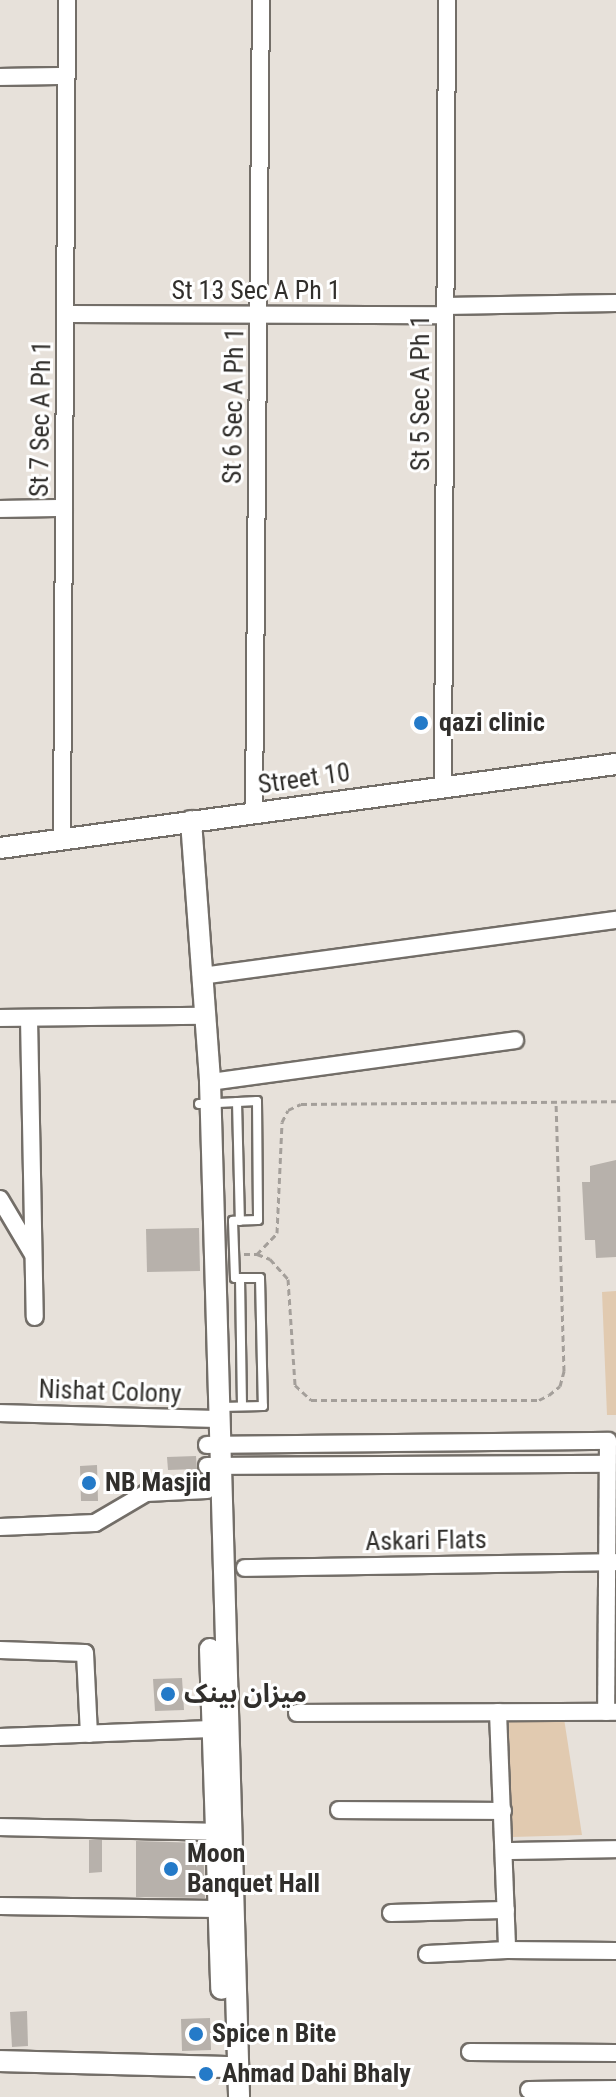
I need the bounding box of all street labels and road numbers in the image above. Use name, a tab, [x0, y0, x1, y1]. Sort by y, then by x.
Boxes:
street label: St 13 Sec A Ph 1	[171, 275, 341, 307]
street label: St 5 Sec A Ph 1	[405, 315, 437, 471]
street label: St 6 Sec A Ph 1	[217, 328, 251, 484]
street label: St 7 Sec A Ph 1	[24, 341, 58, 497]
street label: Street 10	[256, 757, 352, 801]
street label: Nishat Colony	[38, 1374, 182, 1410]
street label: Askari Flats	[365, 1524, 487, 1558]

